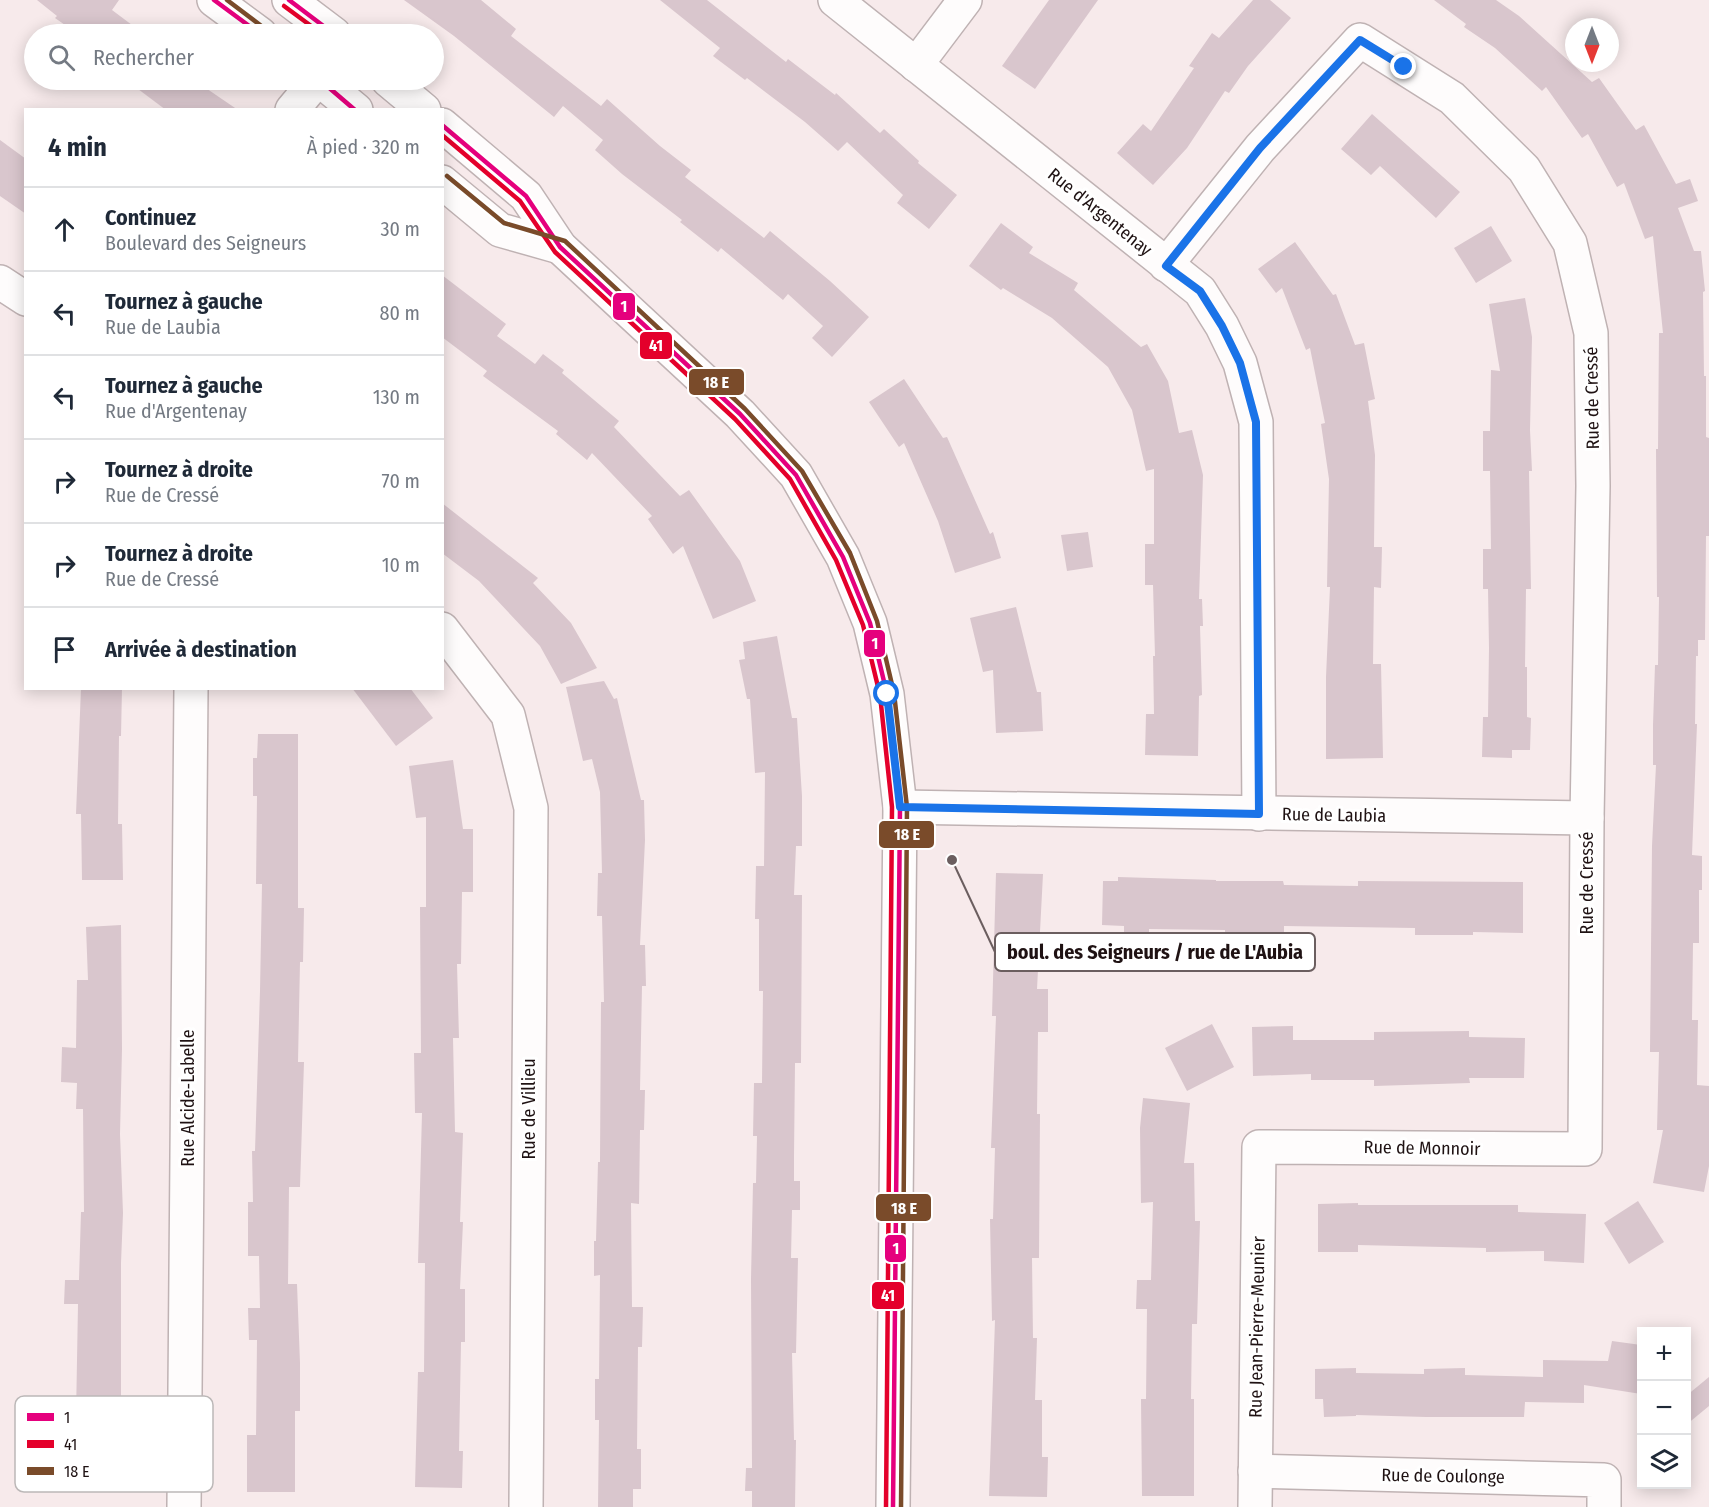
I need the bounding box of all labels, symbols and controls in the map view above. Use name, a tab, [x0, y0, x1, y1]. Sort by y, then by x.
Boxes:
north arrow	[1565, 18, 1619, 72]
search box	[24, 24, 444, 90]
icon: search	[45, 41, 78, 74]
text: Rechercher	[93, 44, 194, 71]
route end	[1390, 53, 1416, 79]
text: 4 min	[48, 132, 107, 163]
text: À pied · 320 m	[307, 135, 420, 159]
street label: Rue d'Argentenay	[1043, 163, 1157, 261]
text: Continuez	[105, 204, 196, 231]
icon: ahead	[48, 213, 81, 246]
text: 30 m	[380, 217, 420, 241]
text: Boulevard des Seigneurs	[105, 231, 306, 255]
text: Tournez à gauche	[105, 288, 263, 315]
line badge: 1	[612, 292, 636, 321]
icon: left	[48, 297, 81, 330]
text: 1	[621, 297, 627, 316]
text: 80 m	[380, 301, 420, 325]
text: Rue de Laubia	[105, 315, 221, 339]
line badge: 41	[639, 331, 673, 360]
text: 41	[649, 336, 663, 355]
street label: Rue de Cressé	[1580, 346, 1604, 450]
line badge: 18 E	[688, 368, 745, 396]
text: Tournez à gauche	[105, 372, 263, 399]
text: 18 E	[703, 373, 729, 392]
icon: left	[48, 381, 81, 414]
text: 130 m	[373, 385, 420, 409]
text: Rue d'Argentenay	[105, 399, 247, 423]
text: Tournez à droite	[105, 456, 253, 483]
icon: right	[48, 465, 81, 498]
text: 70 m	[382, 469, 420, 493]
text: Rue de Cressé	[105, 483, 219, 507]
text: Tournez à droite	[105, 540, 253, 567]
icon: right	[48, 549, 81, 582]
text: 10 m	[382, 553, 420, 577]
text: Rue de Cressé	[105, 567, 219, 591]
line badge: 1	[863, 629, 886, 658]
icon: arrive	[48, 633, 81, 666]
text: 1	[872, 634, 878, 653]
text: Arrivée à destination	[105, 636, 297, 663]
route start	[873, 680, 899, 706]
street label: Rue de Laubia	[1282, 803, 1386, 827]
line badge: 18 E	[878, 820, 935, 849]
text: 18 E	[894, 825, 920, 844]
street label: Rue de Cressé	[1576, 832, 1598, 934]
callout: boul. des Seigneurs / rue de L'Aubia	[995, 933, 1315, 971]
text: boul. des Seigneurs / rue de L'Aubia	[1007, 940, 1303, 964]
street label: Rue Alcide-Labelle	[177, 1029, 199, 1167]
street label: Rue de Villieu	[518, 1058, 540, 1160]
street label: Rue de Monnoir	[1363, 1136, 1481, 1160]
line badge: 18 E	[875, 1193, 932, 1222]
text: 18 E	[891, 1199, 917, 1218]
line badge: 1	[884, 1234, 907, 1263]
street label: Rue Jean-Pierre-Meunier	[1244, 1235, 1270, 1418]
text: 1	[893, 1239, 899, 1258]
line badge: 41	[871, 1281, 905, 1310]
text: 41	[881, 1286, 895, 1305]
map controls	[1637, 1327, 1691, 1489]
button: +	[1637, 1327, 1691, 1381]
button: −	[1637, 1381, 1691, 1435]
legend	[15, 1396, 213, 1492]
text: 1	[64, 1408, 70, 1427]
text: 41	[64, 1435, 77, 1454]
button: layers	[1637, 1435, 1691, 1489]
text: 18 E	[64, 1462, 90, 1481]
street label: Rue de Coulonge	[1381, 1464, 1505, 1488]

